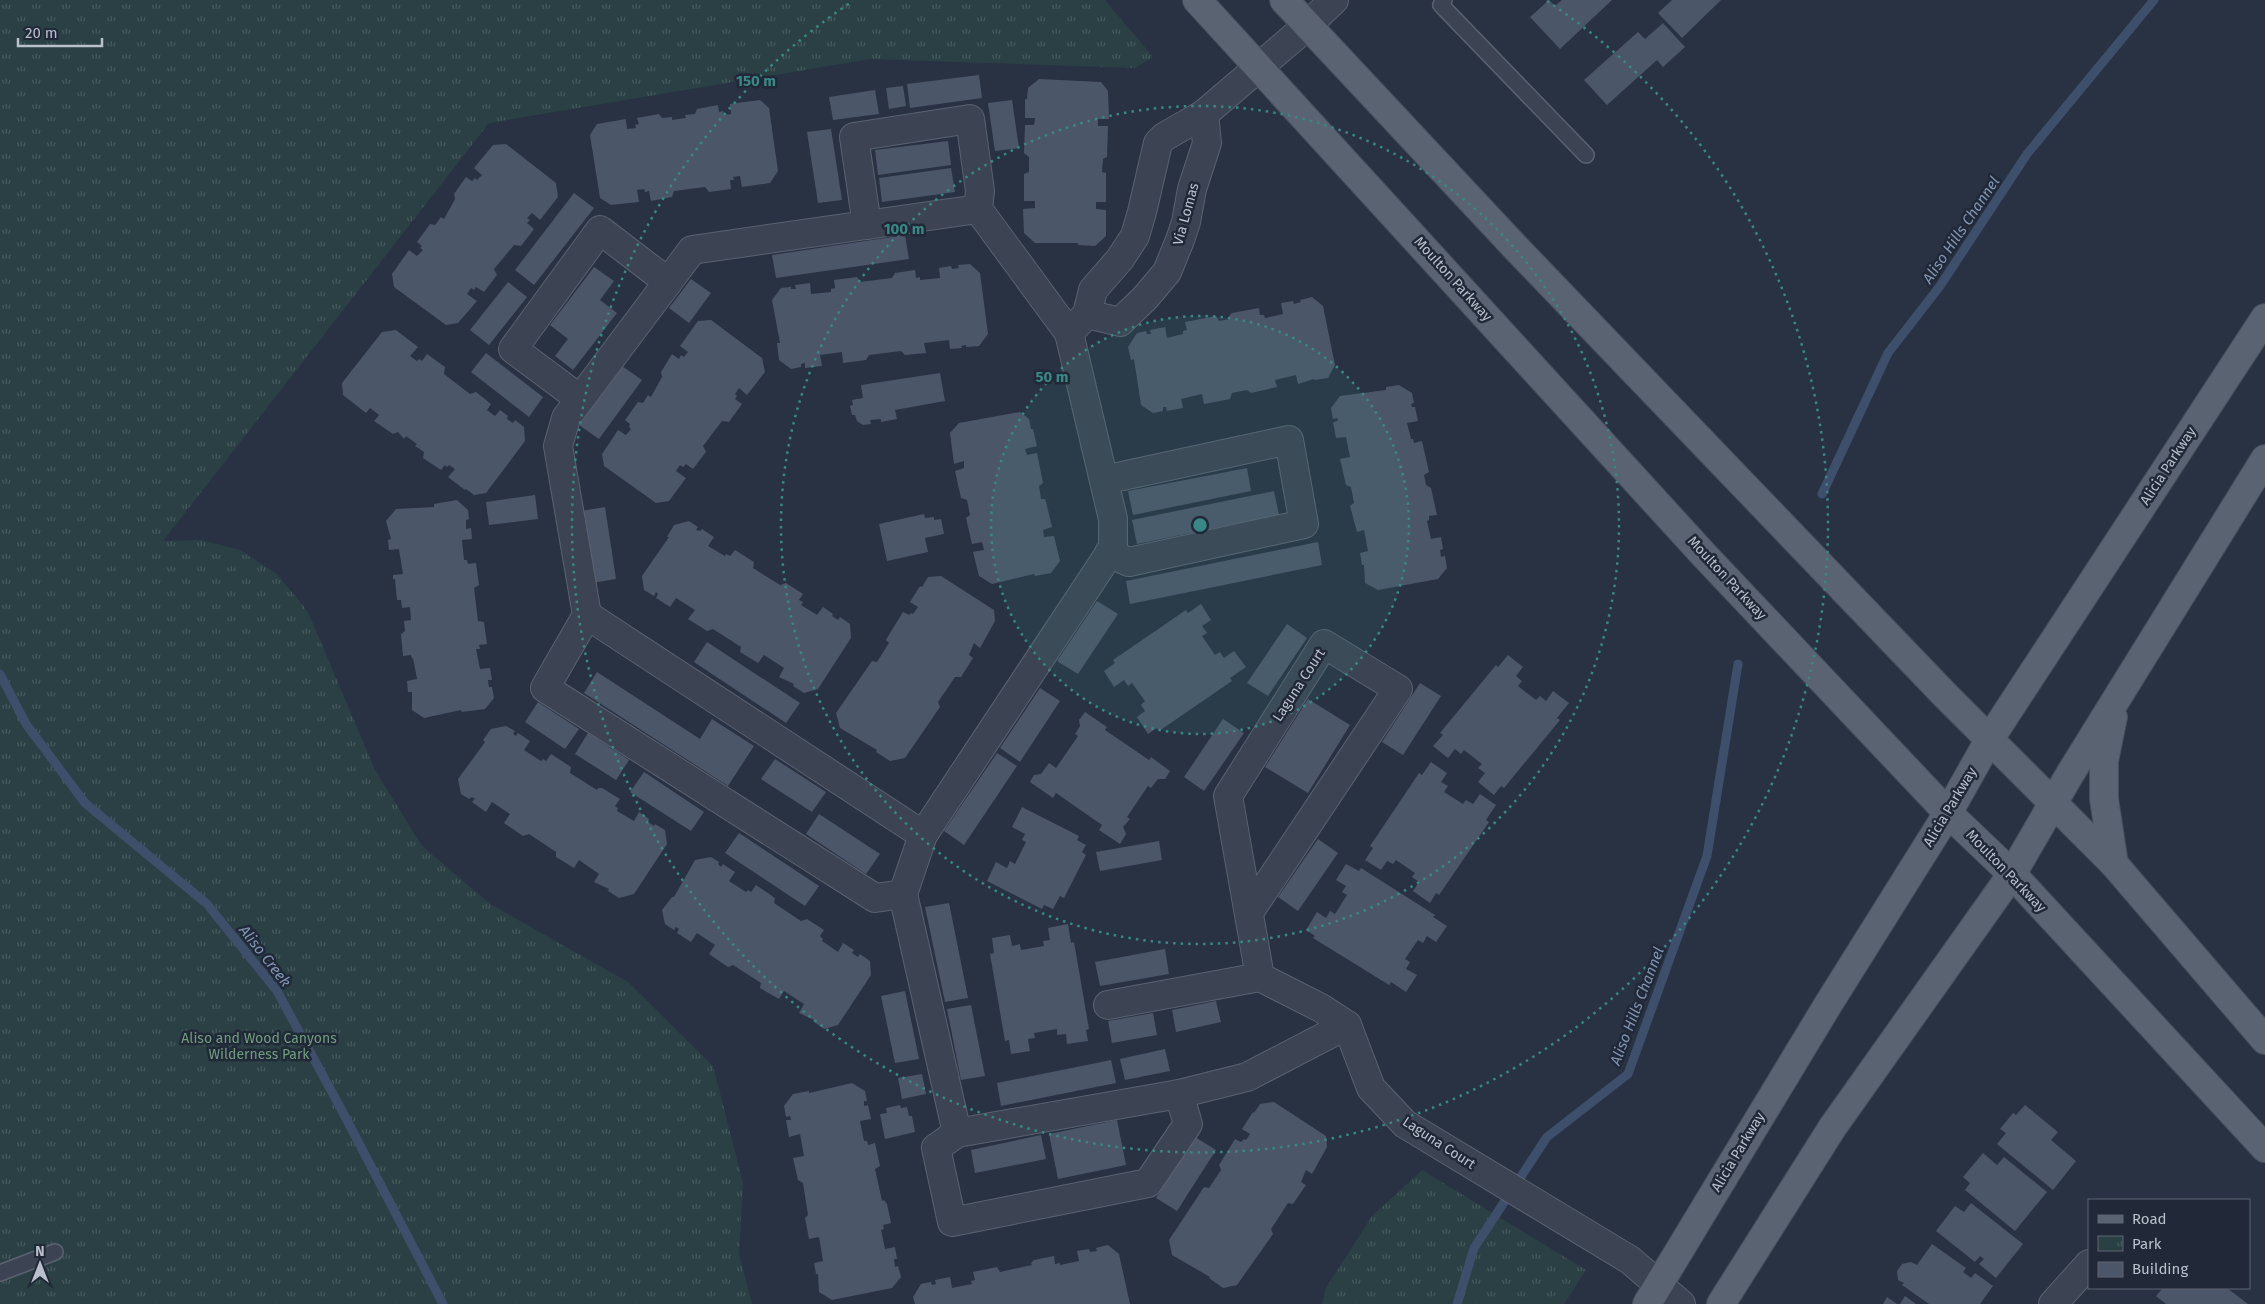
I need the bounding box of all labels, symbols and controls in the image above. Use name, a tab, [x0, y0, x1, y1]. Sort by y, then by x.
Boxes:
scale bar	[18, 15, 101, 47]
text: 20 m	[25, 24, 58, 42]
text: 150 m	[736, 72, 776, 90]
water label: Aliso Hills Channel	[1918, 173, 2003, 288]
street label: Via Lomas	[1170, 181, 1203, 247]
text: 100 m	[884, 220, 924, 238]
street label: Moulton Parkway	[1411, 233, 1496, 325]
text: 50 m	[1035, 368, 1069, 386]
street label: Alicia Parkway	[2136, 424, 2200, 508]
centre of rings	[1191, 516, 1209, 534]
street label: Moulton Parkway	[1684, 533, 1770, 623]
street label: Laguna Court	[1269, 645, 1329, 725]
street label: Alicia Parkway	[1920, 764, 1980, 850]
street label: Moulton Parkway	[1962, 826, 2050, 916]
water label: Aliso Creek	[235, 921, 295, 990]
water label: Aliso Hills Channel	[1606, 944, 1668, 1069]
park label: Aliso and Wood Canyons Wilderness Park	[181, 1030, 337, 1063]
street label: Alicia Parkway	[1708, 1109, 1768, 1195]
street label: Laguna Court	[1399, 1113, 1479, 1173]
legend	[2088, 1199, 2250, 1289]
text: Road	[2132, 1210, 2167, 1228]
text: Park	[2132, 1235, 2162, 1253]
north arrow	[15, 1239, 65, 1289]
text: N	[35, 1243, 45, 1260]
text: Building	[2132, 1260, 2188, 1278]

